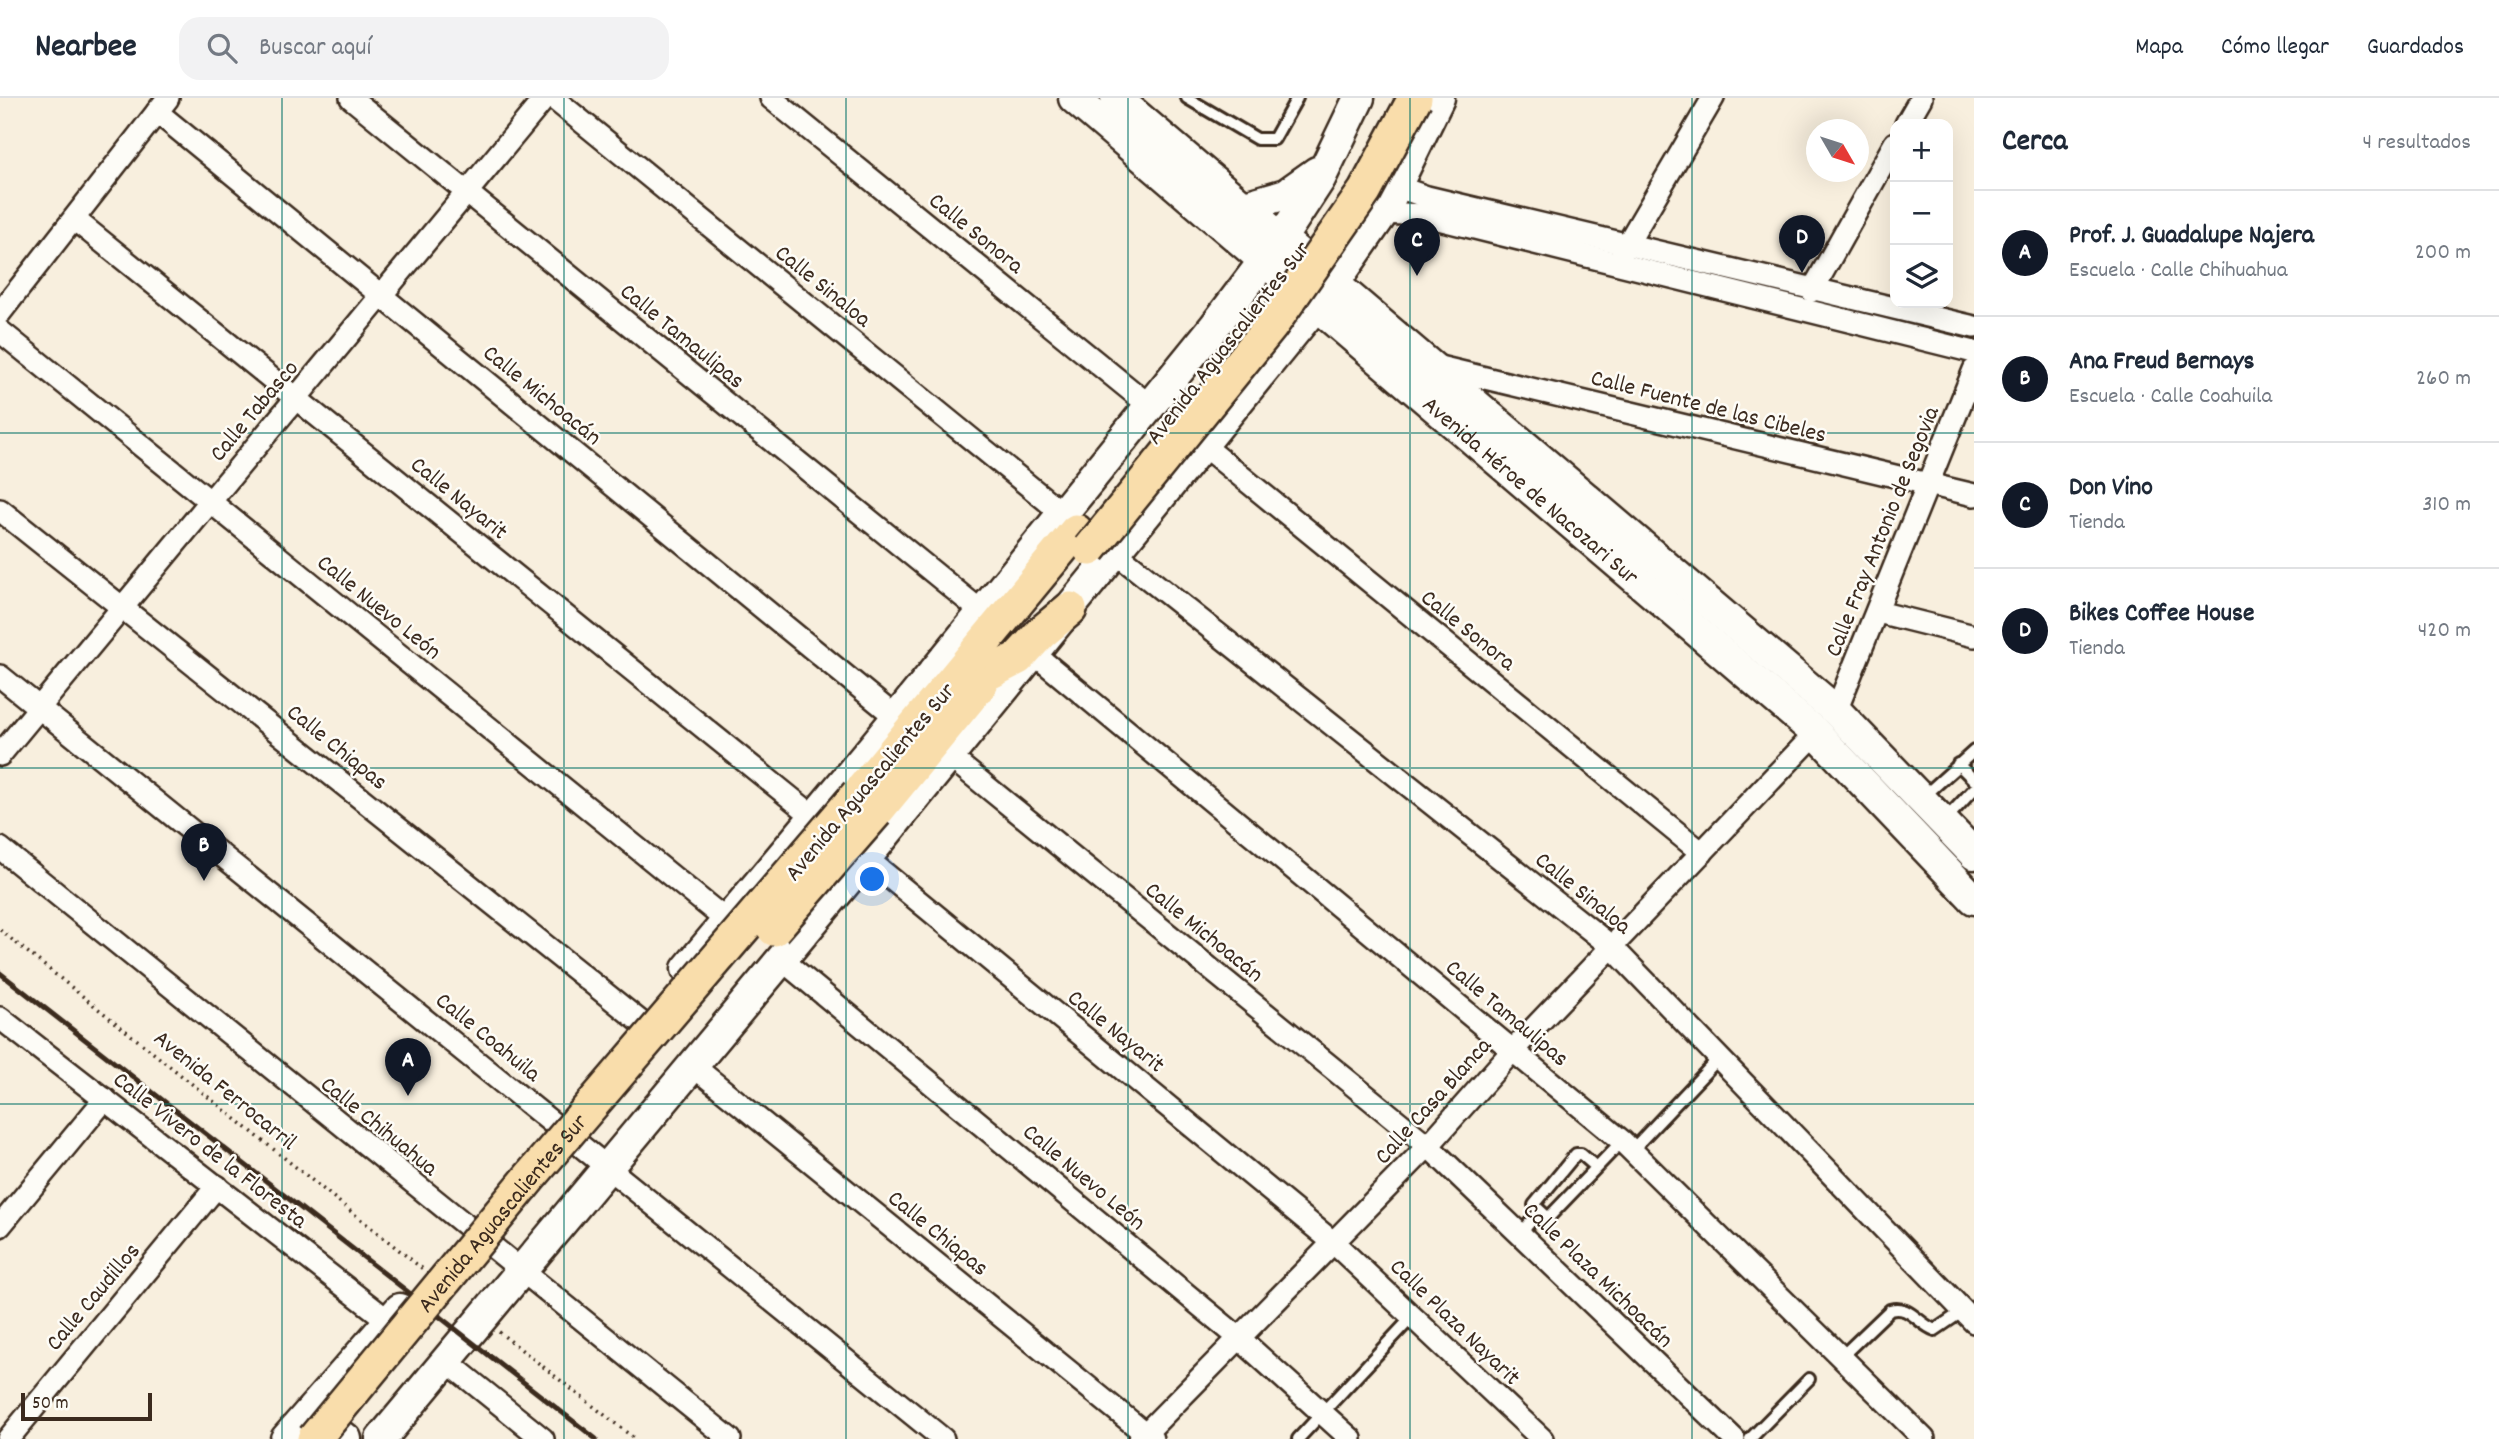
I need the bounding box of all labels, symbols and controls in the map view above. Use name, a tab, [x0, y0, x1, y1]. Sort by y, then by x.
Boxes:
search box	[179, 17, 669, 80]
text: Nearbee	[35, 25, 137, 72]
icon: search	[203, 29, 241, 67]
text: Buscar aquí	[259, 30, 371, 67]
text: Mapa	[2135, 31, 2183, 65]
text: Cómo llegar	[2221, 31, 2329, 65]
text: Guardados	[2367, 31, 2464, 65]
north arrow	[1806, 119, 1869, 182]
map controls	[1890, 119, 1953, 308]
button: +	[1890, 119, 1953, 182]
text: Cerca	[2002, 122, 2067, 165]
text: 4 resultados	[2362, 127, 2471, 160]
button: −	[1890, 182, 1953, 245]
street label: Calle Sonora	[920, 185, 1031, 284]
pin: D	[1779, 215, 1825, 273]
pin: C	[1394, 218, 1440, 276]
text: Prof. J. Guadalupe Najera	[2069, 218, 2314, 255]
street label: Avenida Aguascalientes Sur	[1139, 235, 1320, 453]
text: A	[2019, 237, 2031, 270]
text: 200 m	[2415, 237, 2471, 270]
street label: Calle Sinaloa	[767, 238, 878, 337]
button: layers	[1890, 245, 1953, 308]
text: Escuela · Calle Chihuahua	[2069, 255, 2288, 288]
street label: Calle Tamaulipas	[611, 276, 751, 398]
street label: Calle Michoacán	[474, 338, 608, 455]
text: Ana Freud Bernays	[2069, 344, 2254, 381]
street label: Calle Tabasco	[203, 354, 308, 470]
street label: Calle Fuente de las Cibeles	[1587, 362, 1830, 454]
text: B	[2020, 363, 2030, 396]
text: 260 m	[2416, 363, 2471, 396]
text: Escuela · Calle Coahuila	[2069, 381, 2272, 414]
street label: Avenida Héroe de Nacozari Sur	[1414, 389, 1645, 594]
street label: Calle Fray Antonio de Segovia	[1818, 401, 1950, 662]
street label: Calle Nayarit	[402, 449, 514, 549]
text: Don Vino	[2069, 470, 2153, 507]
text: C	[2019, 489, 2031, 522]
text: 310 m	[2422, 489, 2471, 522]
text: Tienda	[2069, 507, 2125, 540]
street label: Calle Nuevo León	[308, 547, 448, 669]
street label: Calle Sonora	[1412, 582, 1523, 681]
text: Bikes Coffee House	[2069, 596, 2254, 633]
text: D	[2019, 615, 2031, 648]
text: 420 m	[2418, 615, 2471, 648]
text: Tienda	[2069, 633, 2125, 666]
street label: Avenida Aguascalientes Sur	[778, 676, 965, 890]
street label: Calle Chiapas	[278, 697, 394, 800]
pin: B	[181, 823, 227, 881]
street label: Calle Sinaloa	[1527, 845, 1638, 944]
your location	[855, 862, 889, 896]
street label: Calle Michoacán	[1136, 875, 1270, 992]
street label: Calle Tamaulipas	[1437, 952, 1575, 1076]
street label: Calle Nayarit	[1059, 982, 1171, 1082]
street label: Calle Coahuila	[427, 985, 548, 1092]
street label: Avenida Ferrocarril	[145, 1023, 303, 1160]
street label: Calle Casa Blanca	[1368, 1030, 1501, 1173]
pin: A	[385, 1038, 431, 1096]
street label: Calle Vivero de la Floresta	[105, 1064, 314, 1239]
street label: Calle Chihuahua	[312, 1069, 445, 1186]
street label: Avenida Aguascalientes Sur	[411, 1107, 597, 1321]
street label: Calle Nuevo León	[1014, 1117, 1152, 1240]
street label: Calle Chiapas	[879, 1183, 995, 1286]
street label: Calle Plaza Michoacán	[1514, 1195, 1680, 1357]
street label: Calle Caudillos	[39, 1236, 150, 1359]
street label: Calle Plaza Nayarit	[1381, 1252, 1527, 1395]
scale bar	[21, 1390, 152, 1422]
text: 50 m	[32, 1391, 69, 1418]

